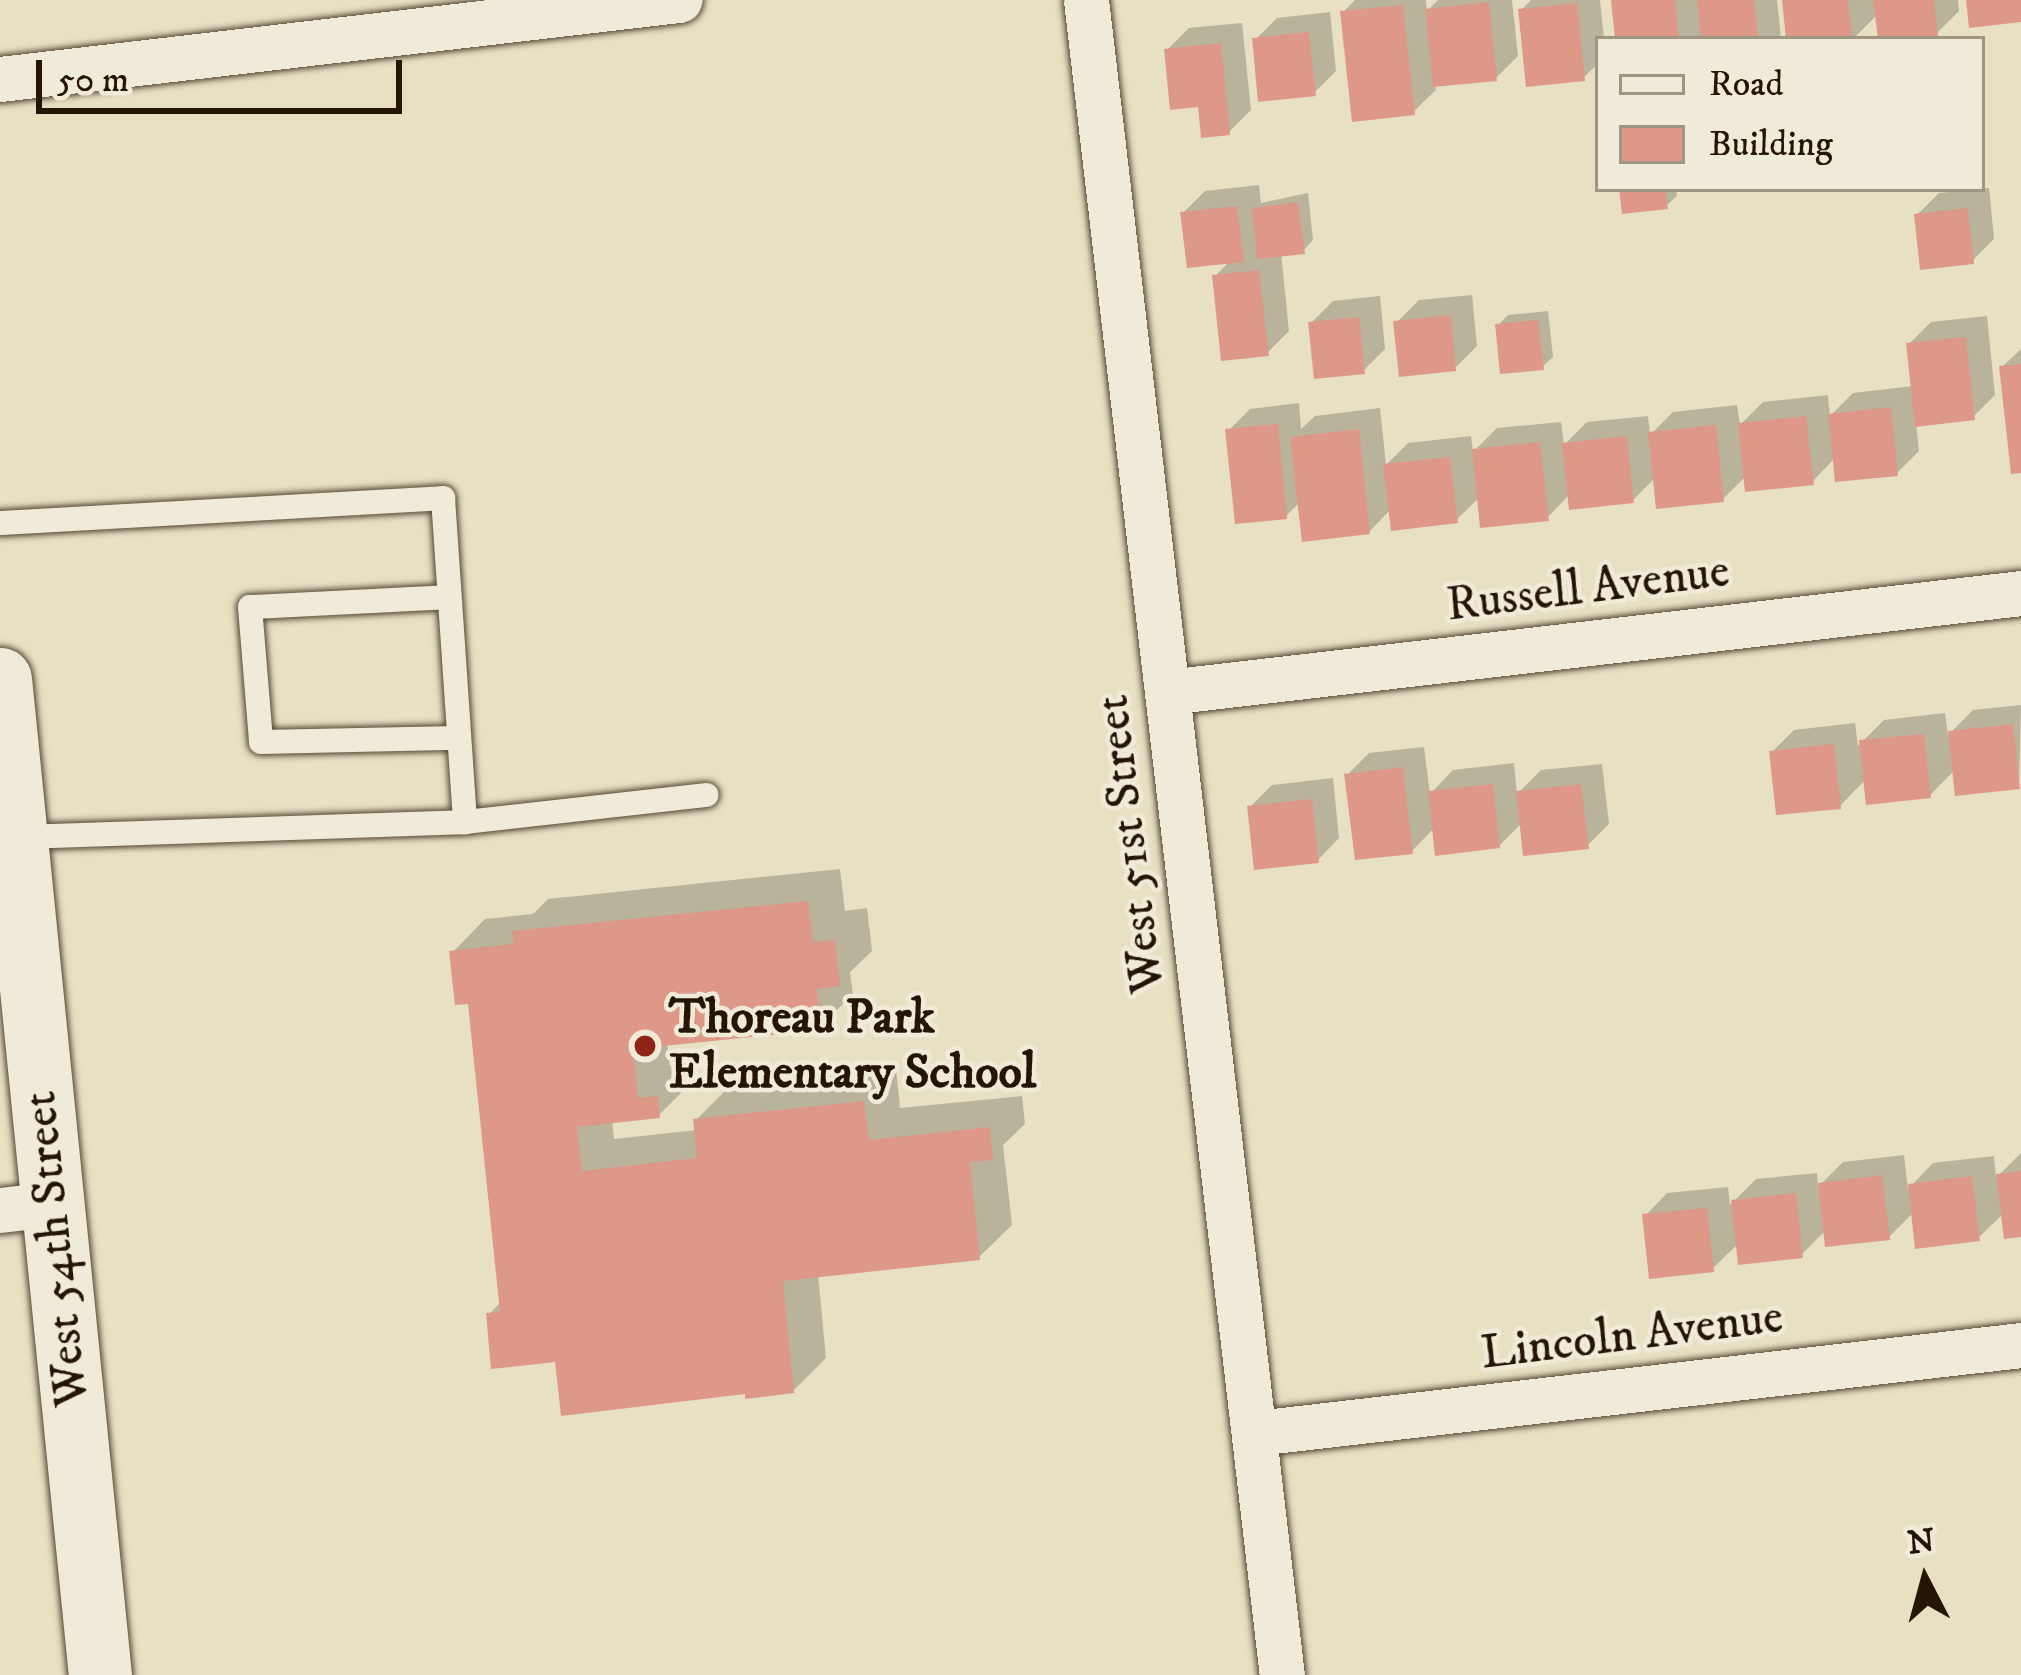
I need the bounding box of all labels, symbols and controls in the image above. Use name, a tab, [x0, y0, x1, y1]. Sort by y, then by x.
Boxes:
scale bar	[42, 36, 408, 110]
legend	[1595, 36, 1985, 192]
text: 50 m	[57, 58, 129, 103]
text: Road	[1709, 62, 1784, 107]
text: Building	[1709, 122, 1833, 167]
street label: Russell Avenue	[1443, 543, 1733, 635]
street label: West 51st Street	[1084, 692, 1178, 996]
place label: Thoreau Park Elementary School	[669, 989, 1036, 1102]
marker: Thoreau Park Elementary School	[632, 1033, 658, 1059]
street label: West 54th Street	[12, 1089, 102, 1409]
street label: Lincoln Avenue	[1478, 1289, 1786, 1383]
north arrow	[1865, 1519, 1985, 1639]
text: N	[1906, 1521, 1937, 1565]

